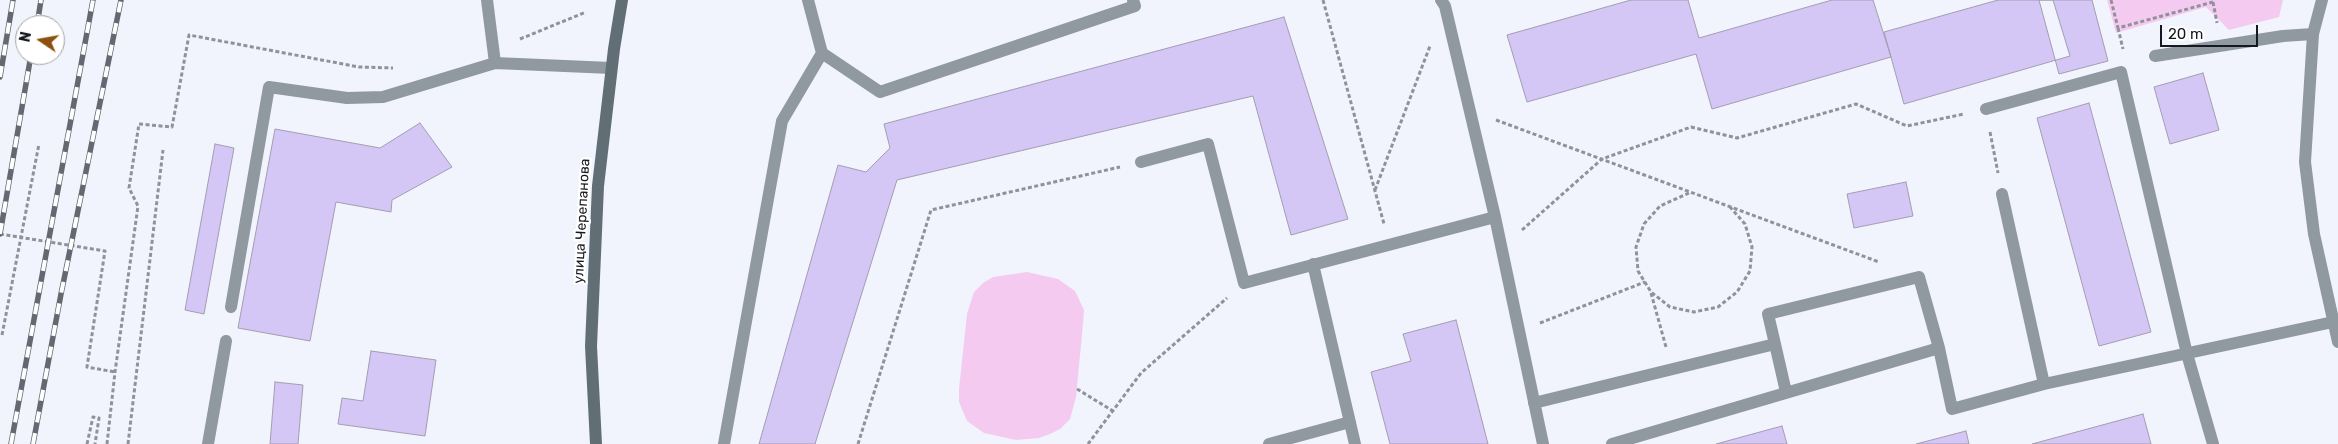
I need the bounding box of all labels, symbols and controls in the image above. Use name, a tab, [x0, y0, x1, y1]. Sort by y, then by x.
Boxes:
north arrow	[15, 15, 65, 65]
scale bar	[2163, 15, 2260, 47]
text: 20 m	[2168, 25, 2203, 43]
text: N	[16, 30, 35, 44]
street label: улица Черепанова	[570, 158, 594, 284]

